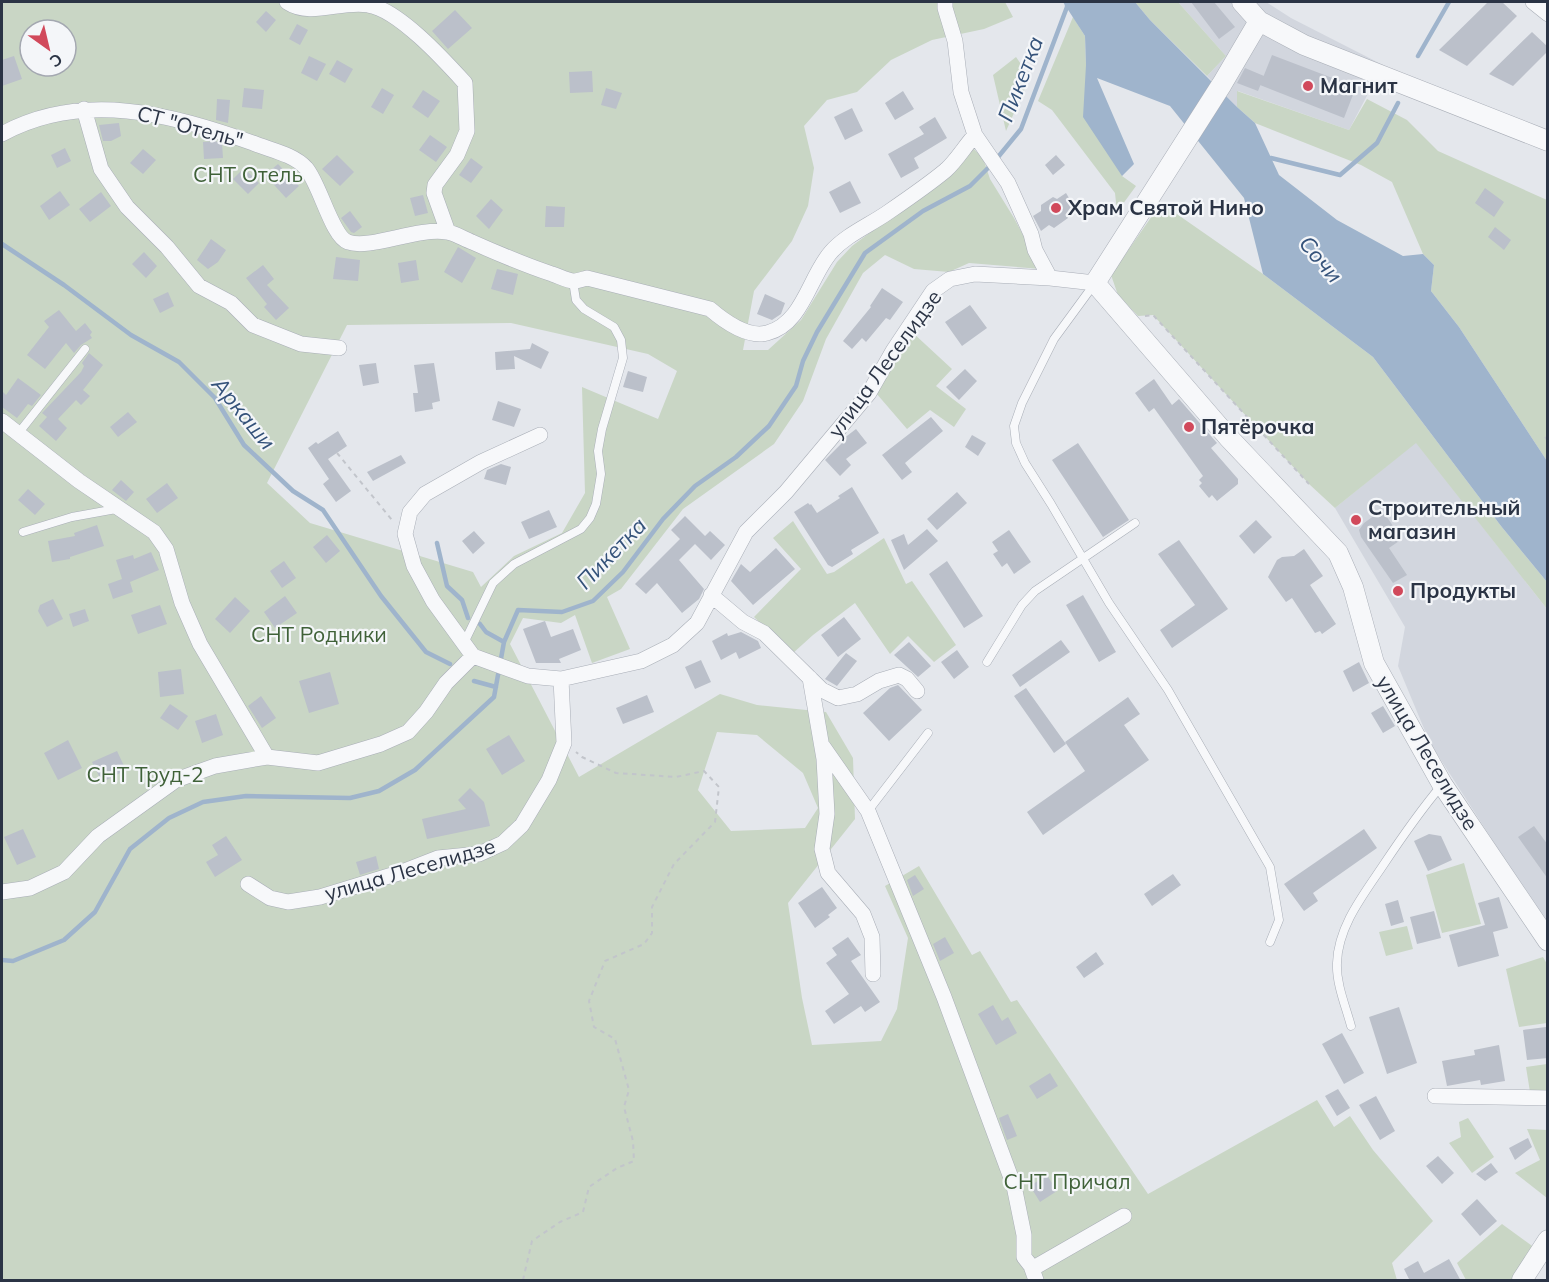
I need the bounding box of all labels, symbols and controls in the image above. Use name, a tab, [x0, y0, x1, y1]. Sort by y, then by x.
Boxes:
north arrow	[18, 18, 78, 78]
water label: Пикетка	[991, 32, 1049, 126]
text: С	[46, 49, 67, 72]
place label: Магнит	[1320, 72, 1398, 98]
marker: Магнит	[1301, 79, 1315, 93]
street label: СТ "Отель"	[134, 99, 246, 153]
park label: СНТ Отель	[193, 161, 303, 187]
place label: Храм Святой Нино	[1067, 194, 1264, 220]
marker: Храм Святой Нино	[1049, 201, 1063, 215]
water label: Сочи	[1293, 230, 1349, 288]
street label: улица Леселидзе	[822, 284, 947, 442]
water label: Аркаши	[205, 370, 282, 455]
place label: Пятёрочка	[1201, 413, 1315, 439]
marker: Пятёрочка	[1182, 420, 1196, 434]
place label: Строительный магазин	[1368, 494, 1520, 544]
water label: Пикетка	[570, 511, 652, 595]
marker: Строительный магазин	[1349, 513, 1363, 527]
place label: Продукты	[1410, 577, 1516, 603]
marker: Продукты	[1391, 584, 1405, 598]
park label: СНТ Родники	[251, 621, 387, 647]
street label: улица Леселидзе	[1371, 670, 1484, 835]
park label: СНТ Труд-2	[86, 761, 204, 787]
street label: улица Леселидзе	[321, 832, 498, 906]
park label: СНТ Причал	[1004, 1168, 1130, 1194]

